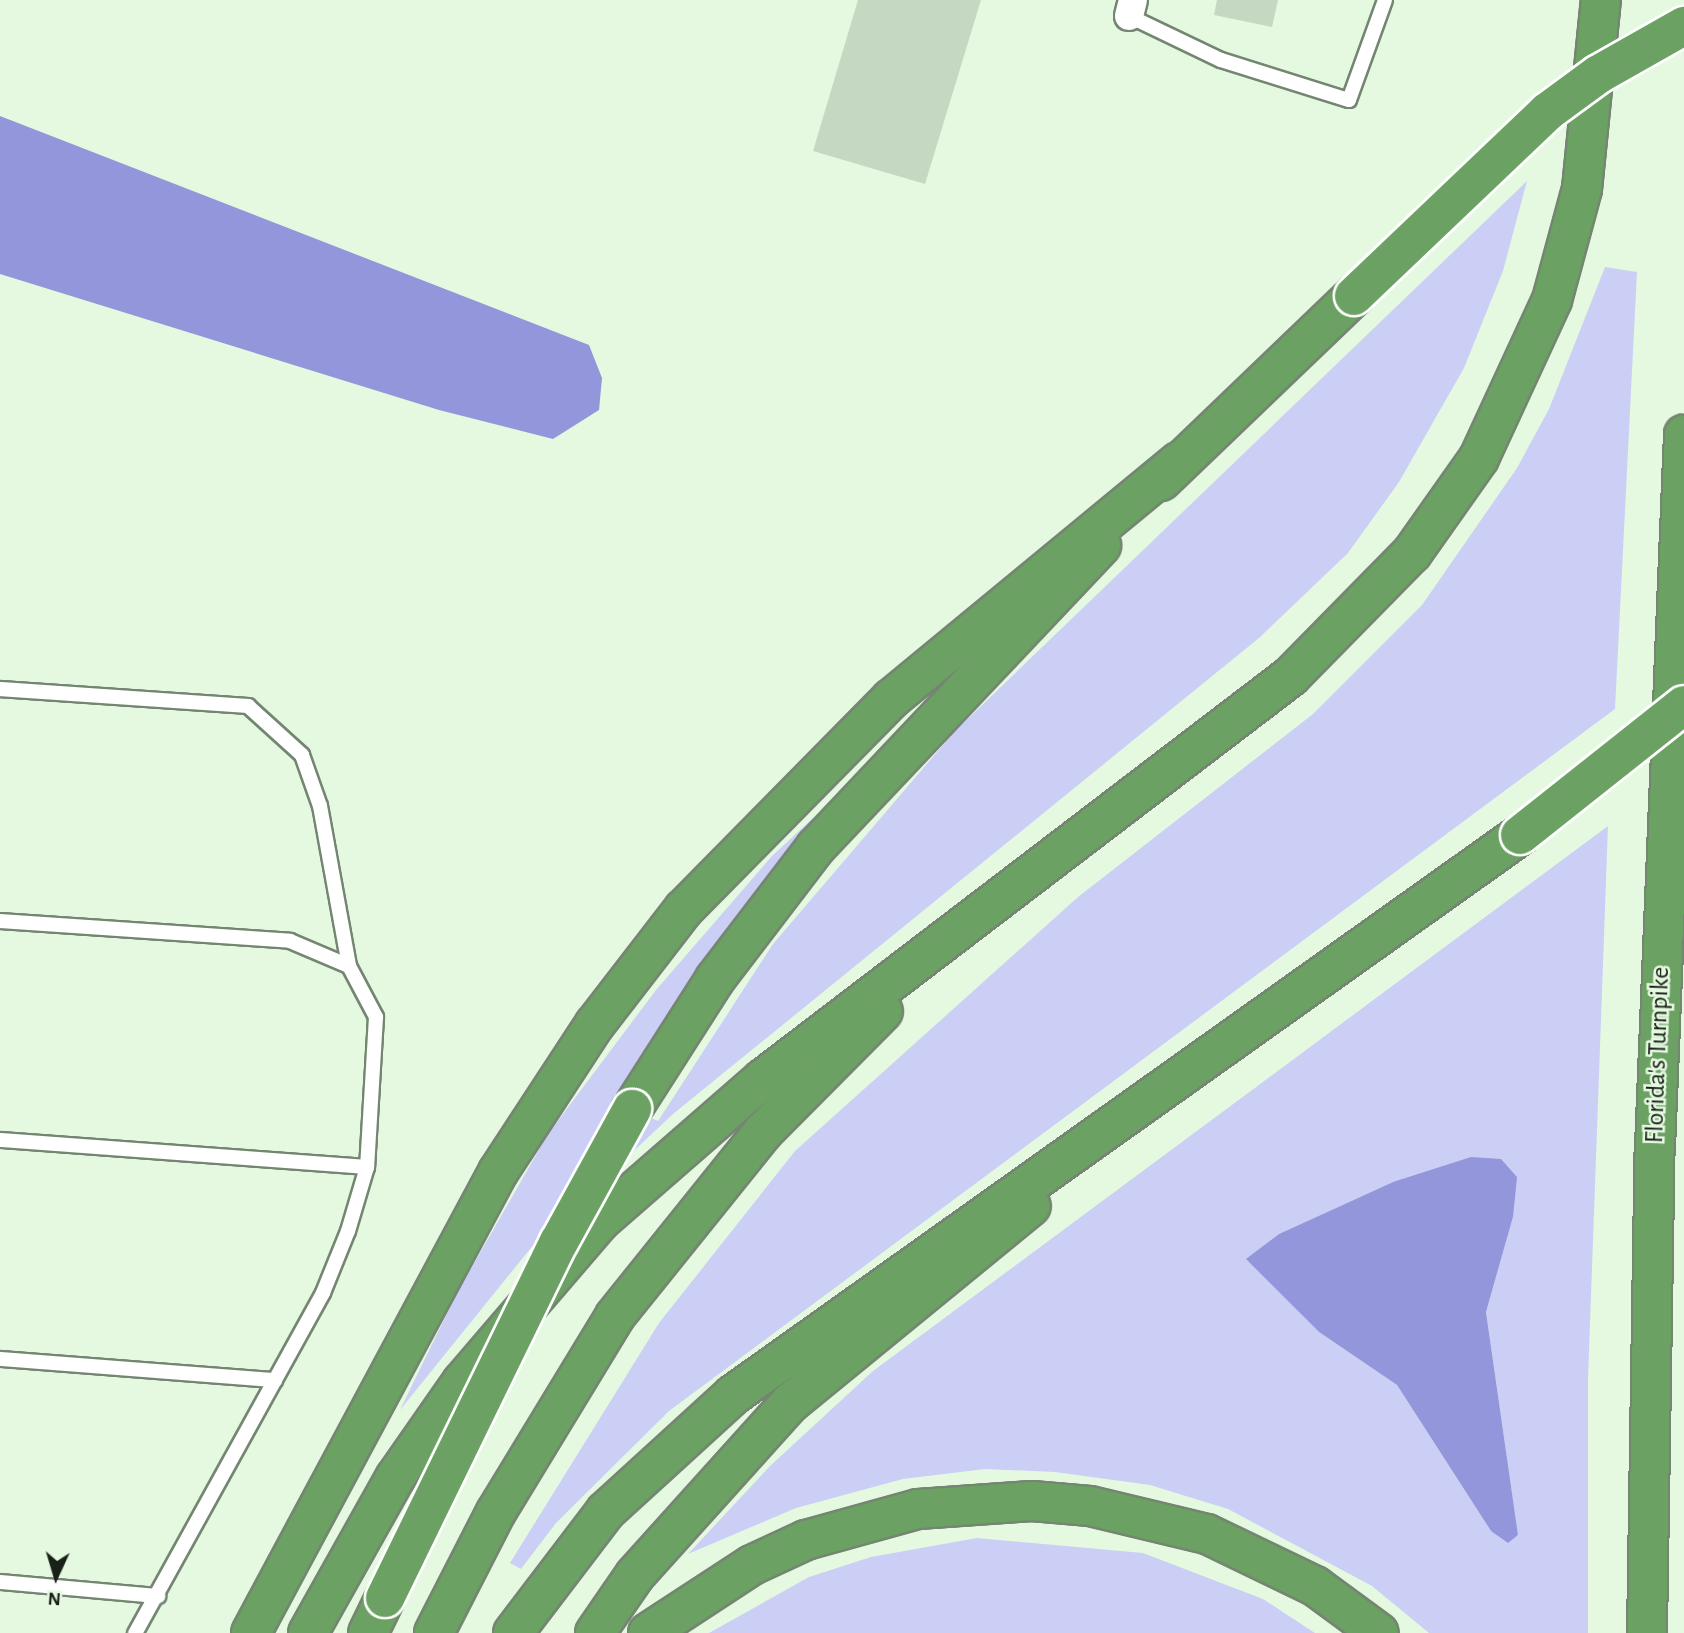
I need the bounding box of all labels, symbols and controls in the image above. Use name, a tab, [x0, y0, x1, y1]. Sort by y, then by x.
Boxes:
street label: Florida's Turnpike	[1639, 966, 1677, 1144]
north arrow	[21, 1542, 91, 1612]
text: N	[47, 1589, 62, 1608]

